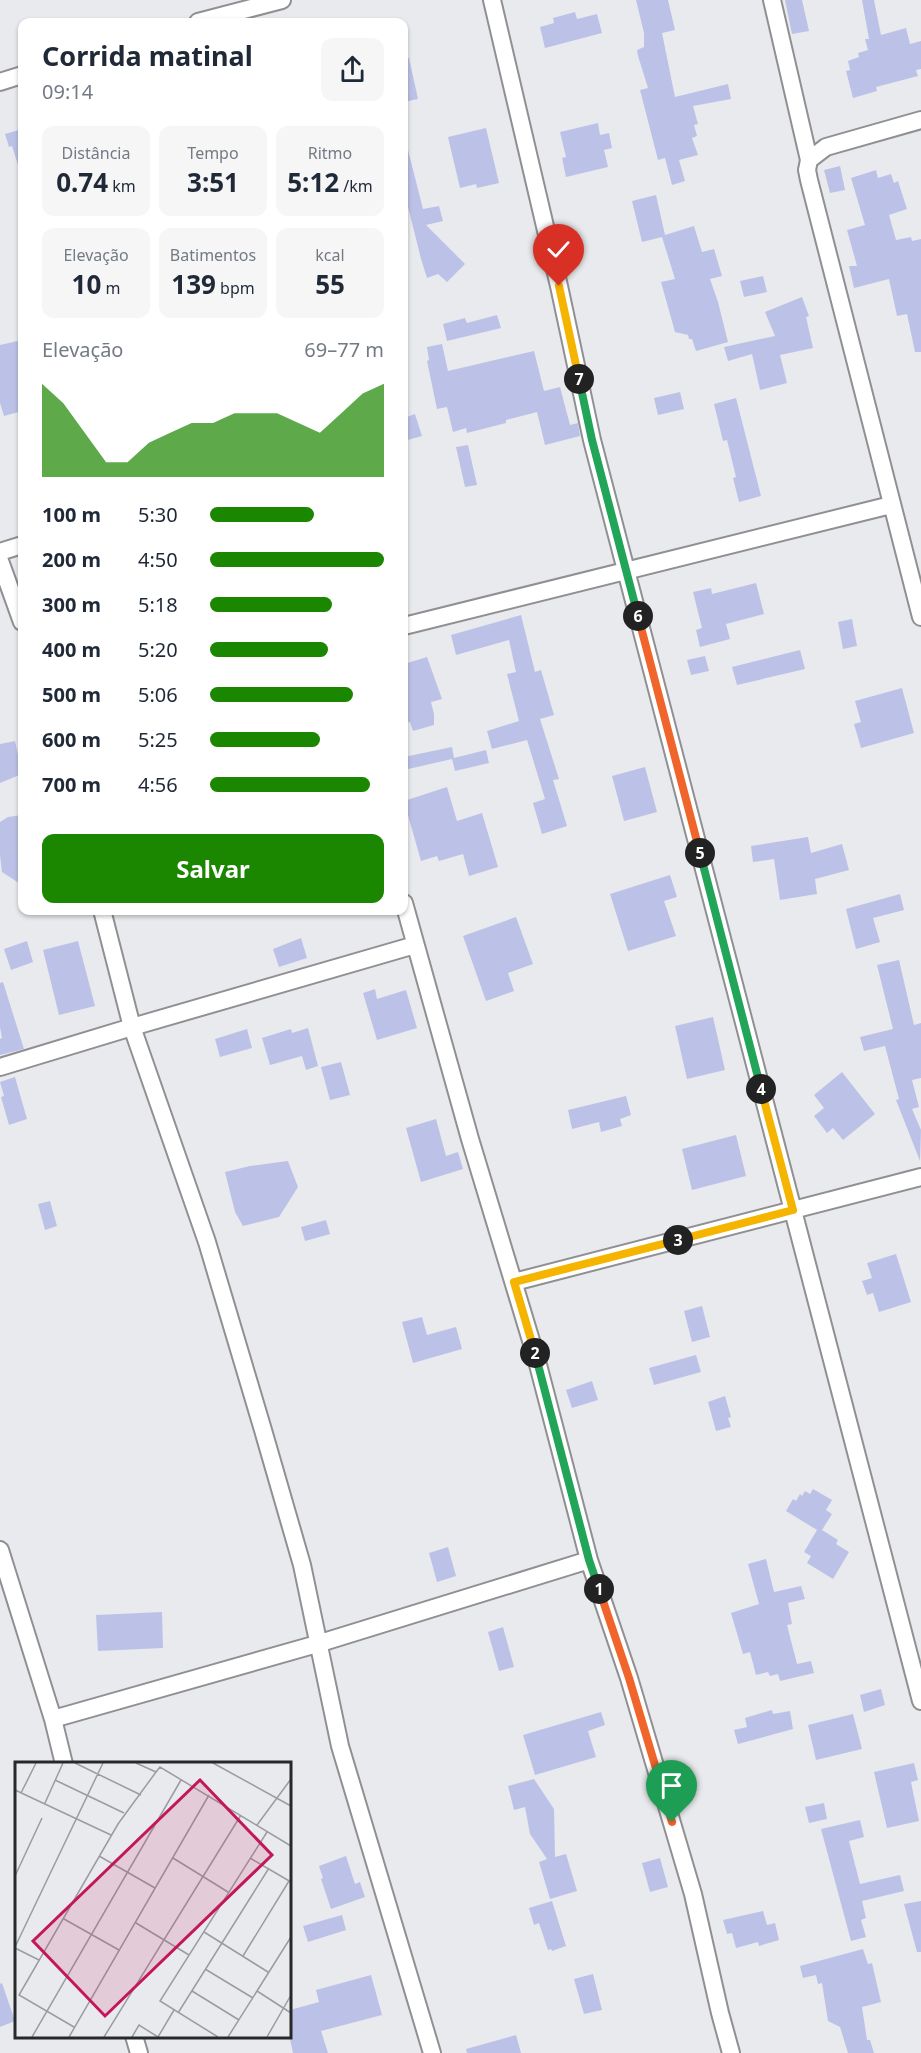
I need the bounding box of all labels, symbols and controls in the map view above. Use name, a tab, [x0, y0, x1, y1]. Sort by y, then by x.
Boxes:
text: Corrida matinal	[42, 37, 253, 74]
button: share	[321, 38, 384, 101]
text: 09:14	[42, 78, 93, 105]
text: Distância	[62, 142, 130, 164]
text: Tempo	[187, 142, 239, 164]
text: Ritmo	[308, 142, 352, 164]
text: 0.74	[56, 164, 108, 200]
text: 3:51	[187, 164, 239, 200]
text: 5:12	[287, 164, 339, 200]
text: km	[108, 175, 136, 197]
text: /km	[339, 175, 373, 197]
pin	[533, 224, 584, 286]
icon: check	[542, 233, 575, 266]
text: Elevação	[63, 244, 129, 266]
text: Batimentos	[170, 244, 256, 266]
text: kcal	[315, 244, 345, 266]
text: 10	[72, 266, 101, 302]
text: 139	[171, 266, 216, 302]
text: 55	[315, 266, 345, 302]
text: m	[101, 277, 120, 299]
text: bpm	[216, 277, 255, 299]
text: Elevação	[42, 336, 123, 363]
text: 69–77 m	[304, 336, 384, 363]
pin: 7	[564, 364, 594, 394]
text: 7	[574, 368, 584, 390]
text: 100 m	[42, 501, 101, 528]
text: 5:30	[138, 501, 178, 528]
text: 200 m	[42, 546, 101, 573]
text: 4:50	[138, 546, 178, 573]
text: 300 m	[42, 591, 101, 618]
text: 5:18	[138, 591, 178, 618]
pin: 6	[623, 601, 653, 631]
text: 6	[633, 605, 643, 627]
text: 400 m	[42, 636, 101, 663]
text: 5:20	[138, 636, 178, 663]
text: 500 m	[42, 681, 101, 708]
text: 5:06	[138, 681, 178, 708]
text: 600 m	[42, 726, 101, 753]
text: 5:25	[138, 726, 178, 753]
text: 700 m	[42, 771, 101, 798]
text: 4:56	[138, 771, 178, 798]
button: Salvar	[42, 834, 384, 903]
pin: 5	[685, 838, 715, 868]
text: 5	[695, 842, 705, 864]
pin: 4	[746, 1074, 776, 1104]
text: 4	[756, 1078, 766, 1100]
pin: 3	[663, 1225, 693, 1255]
text: 3	[673, 1229, 683, 1251]
pin: 2	[520, 1338, 550, 1368]
text: 2	[530, 1342, 540, 1364]
pin: 1	[584, 1574, 614, 1604]
text: 1	[594, 1578, 604, 1600]
pin	[646, 1760, 697, 1822]
inset map	[15, 1762, 291, 2038]
icon: arrive	[655, 1769, 688, 1802]

